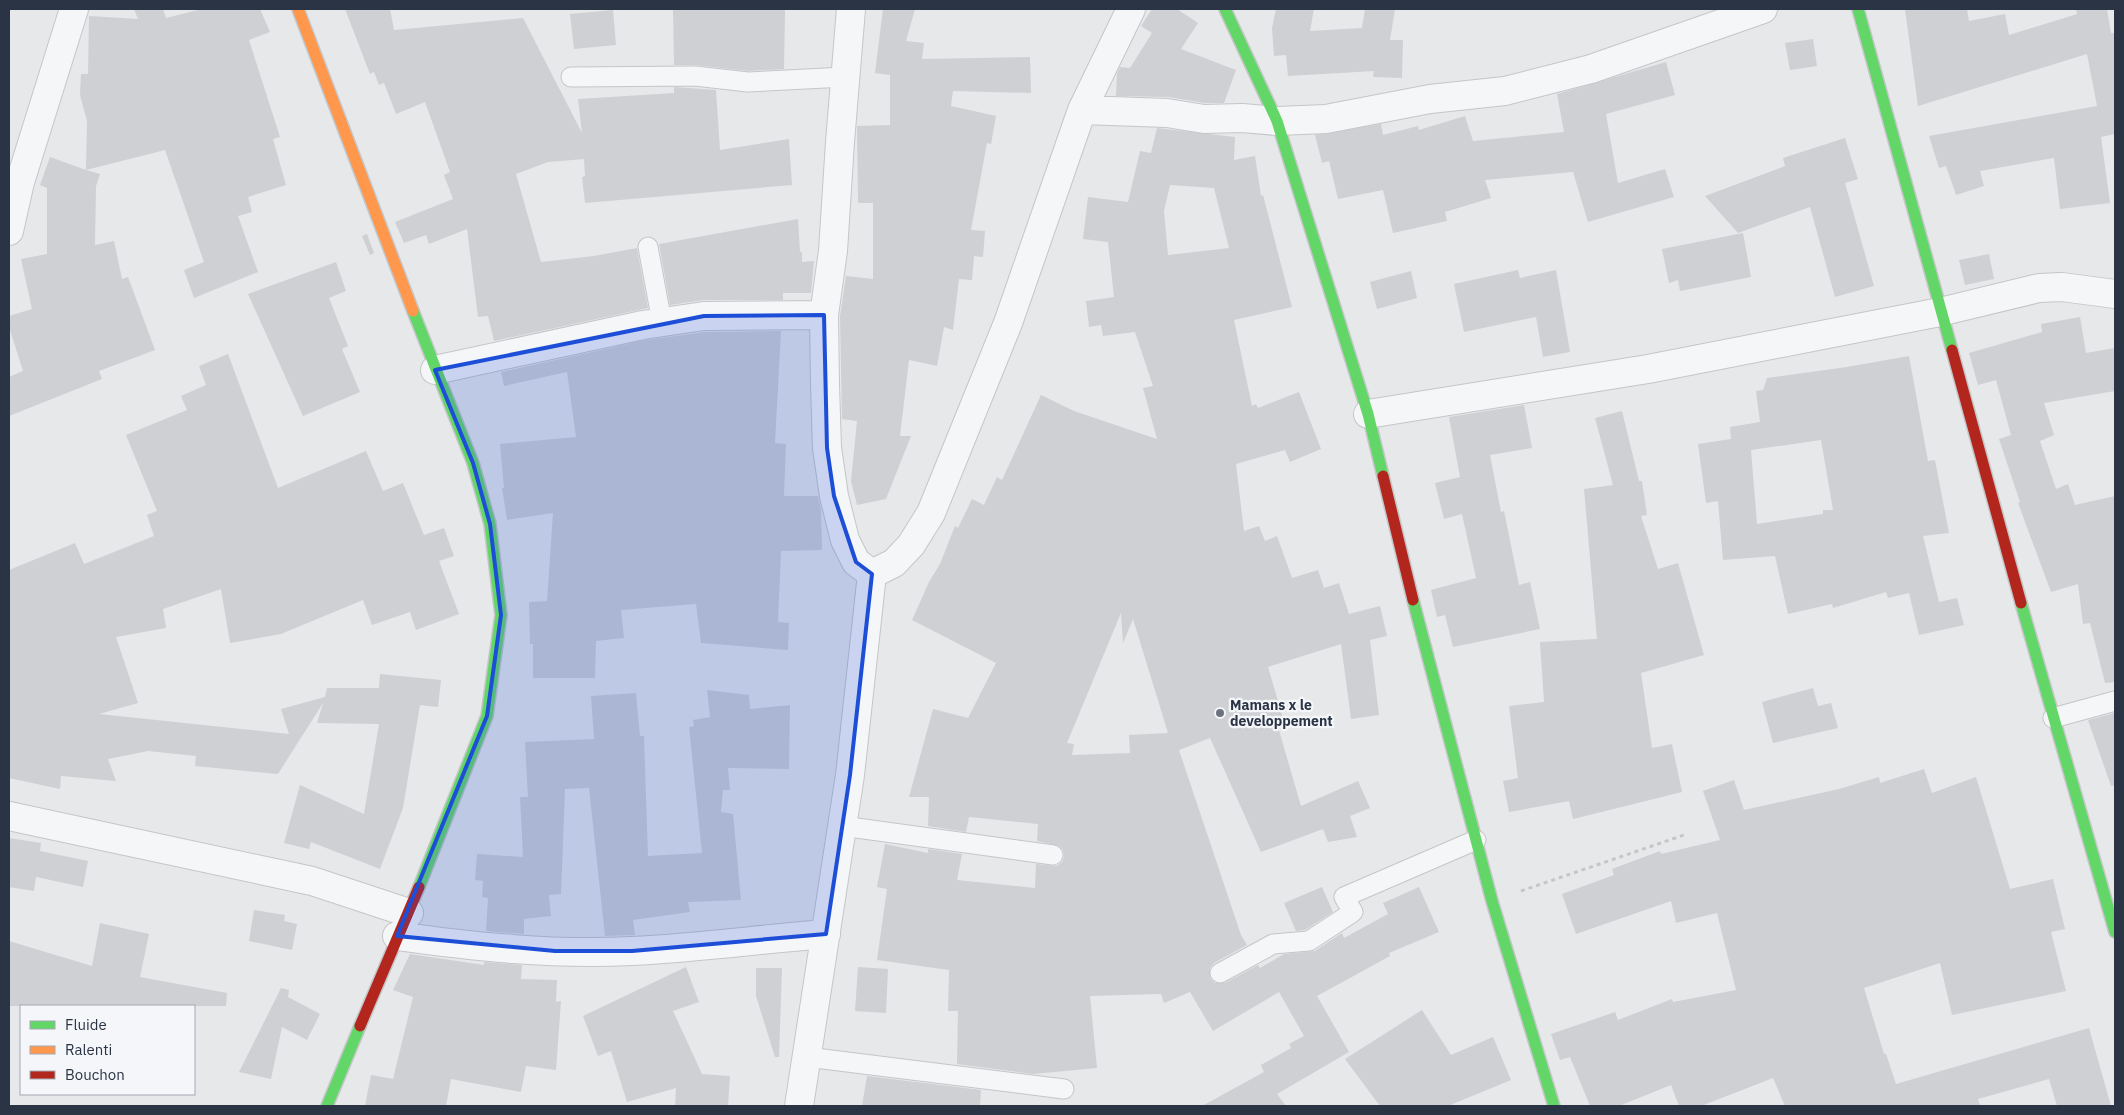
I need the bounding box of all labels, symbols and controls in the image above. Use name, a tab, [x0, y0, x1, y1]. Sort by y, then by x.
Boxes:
place label: Mamans x le developpement	[1230, 696, 1333, 730]
marker: Mamans x le developpement	[1214, 707, 1226, 719]
legend	[20, 1005, 195, 1095]
text: Fluide	[65, 1015, 107, 1034]
text: Ralenti	[65, 1040, 112, 1059]
text: Bouchon	[65, 1065, 125, 1084]

